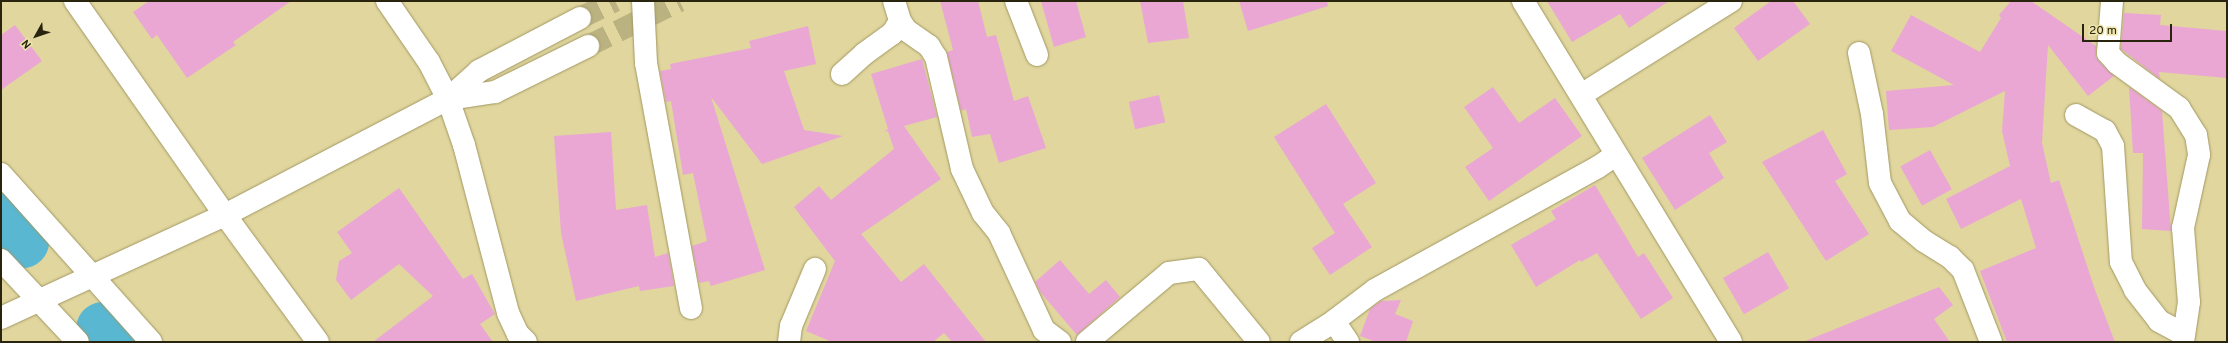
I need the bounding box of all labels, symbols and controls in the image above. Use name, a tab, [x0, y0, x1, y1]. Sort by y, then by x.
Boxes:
north arrow	[16, 16, 56, 56]
scale bar	[2084, 16, 2174, 42]
text: 20 m	[2089, 23, 2117, 39]
text: N	[19, 36, 35, 51]

